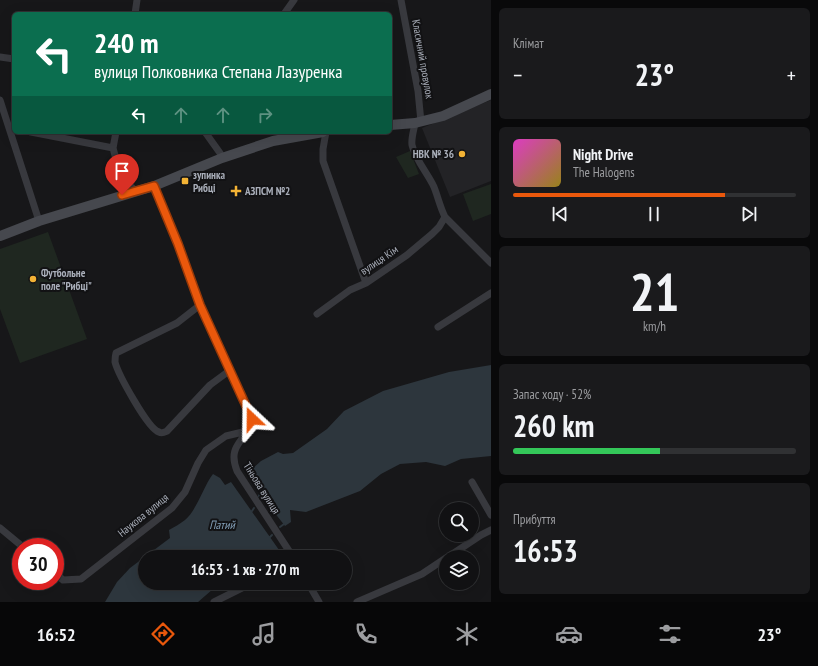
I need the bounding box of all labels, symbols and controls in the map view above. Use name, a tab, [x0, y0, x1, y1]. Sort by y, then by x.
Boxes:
street label: Класичний провулок	[409, 18, 437, 100]
text: 240 m	[94, 24, 158, 61]
icon: left	[28, 28, 80, 80]
text: Клімат	[513, 35, 544, 52]
text: 23°	[635, 55, 674, 94]
text: вулиця Полковника Степана Лазуренка	[94, 60, 343, 83]
text: −	[513, 61, 522, 89]
text: +	[787, 61, 796, 89]
icon: left	[128, 104, 150, 126]
icon: ahead	[170, 104, 192, 126]
icon: ahead	[212, 104, 234, 126]
icon: right	[254, 104, 276, 126]
text: Night Drive	[573, 145, 633, 164]
place label: НВК № 36	[413, 147, 454, 161]
marker: НВК № 36	[457, 149, 467, 159]
pin	[105, 154, 139, 195]
icon: arrive	[111, 160, 133, 182]
text: The Halogens	[573, 164, 635, 181]
place label: зупинка Рибці	[193, 168, 225, 195]
marker: зупинка Рибці	[180, 176, 190, 186]
place label: АЗПСМ №2	[244, 184, 290, 198]
marker: АЗПСМ №2	[230, 185, 242, 197]
icon: previous	[549, 203, 571, 225]
icon: pause	[643, 203, 665, 225]
icon: next	[738, 203, 760, 225]
street label: вулиця Кім	[357, 242, 401, 278]
text: 21	[630, 258, 679, 325]
place label: Футбольне поле "Рибці"	[41, 266, 92, 293]
marker: Футбольне поле "Рибці"	[28, 274, 38, 284]
text: km/h	[643, 318, 666, 335]
text: Запас ходу · 52%	[513, 386, 591, 403]
position arrow	[231, 398, 273, 440]
text: 260 km	[513, 406, 594, 445]
street label: Тіньова вулиця	[241, 459, 283, 517]
street label: Наукова вулиця	[115, 490, 171, 540]
map controls	[439, 502, 479, 590]
button: search	[439, 502, 479, 542]
text: Прибуття	[513, 511, 556, 528]
water label: Патий	[209, 517, 236, 532]
text: 16:53	[513, 531, 578, 570]
speed limit sign: 30	[12, 538, 64, 590]
button: layers	[439, 550, 479, 590]
text: 16:53 · 1 хв · 270 m	[191, 560, 299, 579]
icon: directions	[149, 620, 177, 648]
icon: music	[250, 620, 278, 648]
icon: phone	[352, 620, 380, 648]
icon: climate	[453, 620, 481, 648]
icon: car	[555, 620, 583, 648]
icon: filters	[656, 620, 684, 648]
text: 16:52	[37, 623, 76, 646]
text: 23°	[757, 623, 781, 646]

